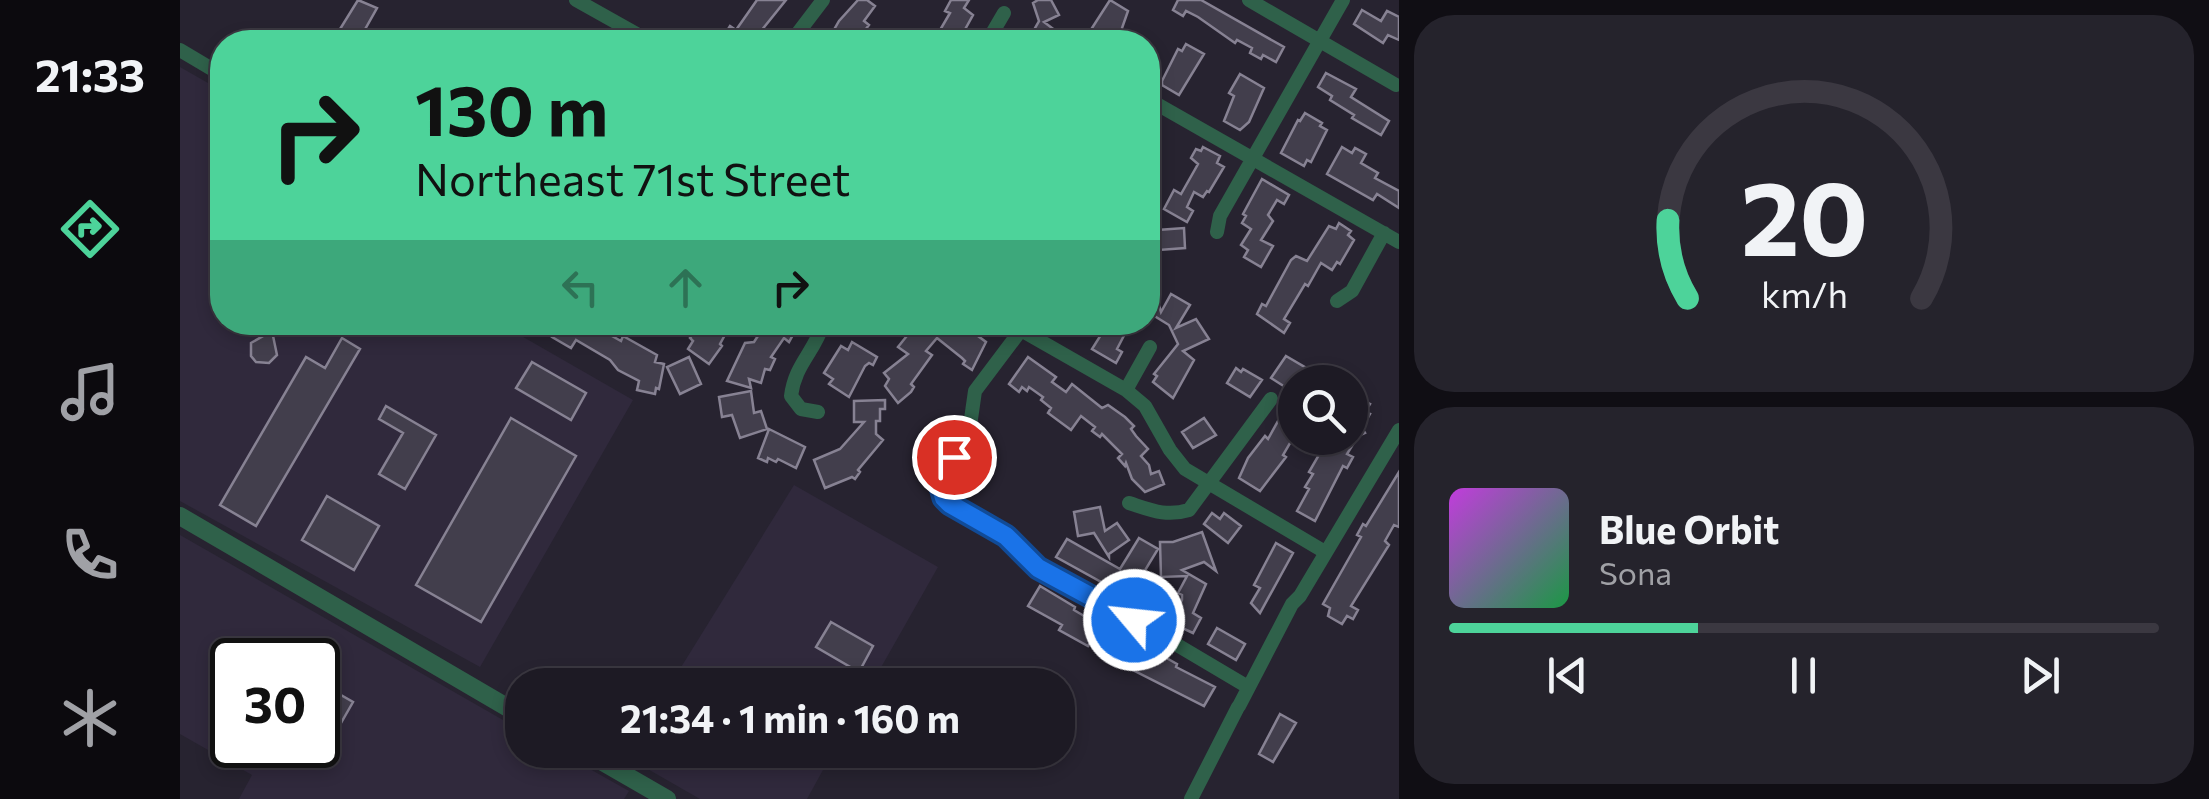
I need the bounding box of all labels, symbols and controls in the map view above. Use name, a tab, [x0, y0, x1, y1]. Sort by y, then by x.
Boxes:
text: 21:33	[35, 46, 145, 101]
text: 130 m	[415, 65, 608, 150]
icon: right	[250, 70, 380, 200]
text: Northeast 71st Street	[415, 150, 850, 205]
text: 20	[1740, 150, 1868, 277]
icon: directions	[55, 194, 125, 264]
icon: left	[553, 260, 608, 315]
icon: ahead	[658, 260, 713, 315]
icon: right	[763, 260, 818, 315]
text: km/h	[1761, 272, 1847, 315]
icon: music	[55, 357, 125, 427]
map controls	[1278, 365, 1368, 455]
button: search	[1278, 365, 1368, 455]
pin	[912, 415, 997, 500]
icon: arrive	[927, 430, 982, 485]
text: Blue Orbit	[1599, 505, 1779, 552]
icon: phone	[55, 520, 125, 590]
text: Sona	[1599, 552, 1672, 592]
position arrow	[1082, 568, 1186, 672]
speed limit sign: 30	[210, 638, 340, 768]
icon: previous	[1540, 648, 1595, 703]
icon: pause	[1776, 648, 1831, 703]
icon: next	[2013, 648, 2068, 703]
icon: climate	[55, 683, 125, 753]
text: 21:34 · 1 min · 160 m	[620, 694, 960, 741]

